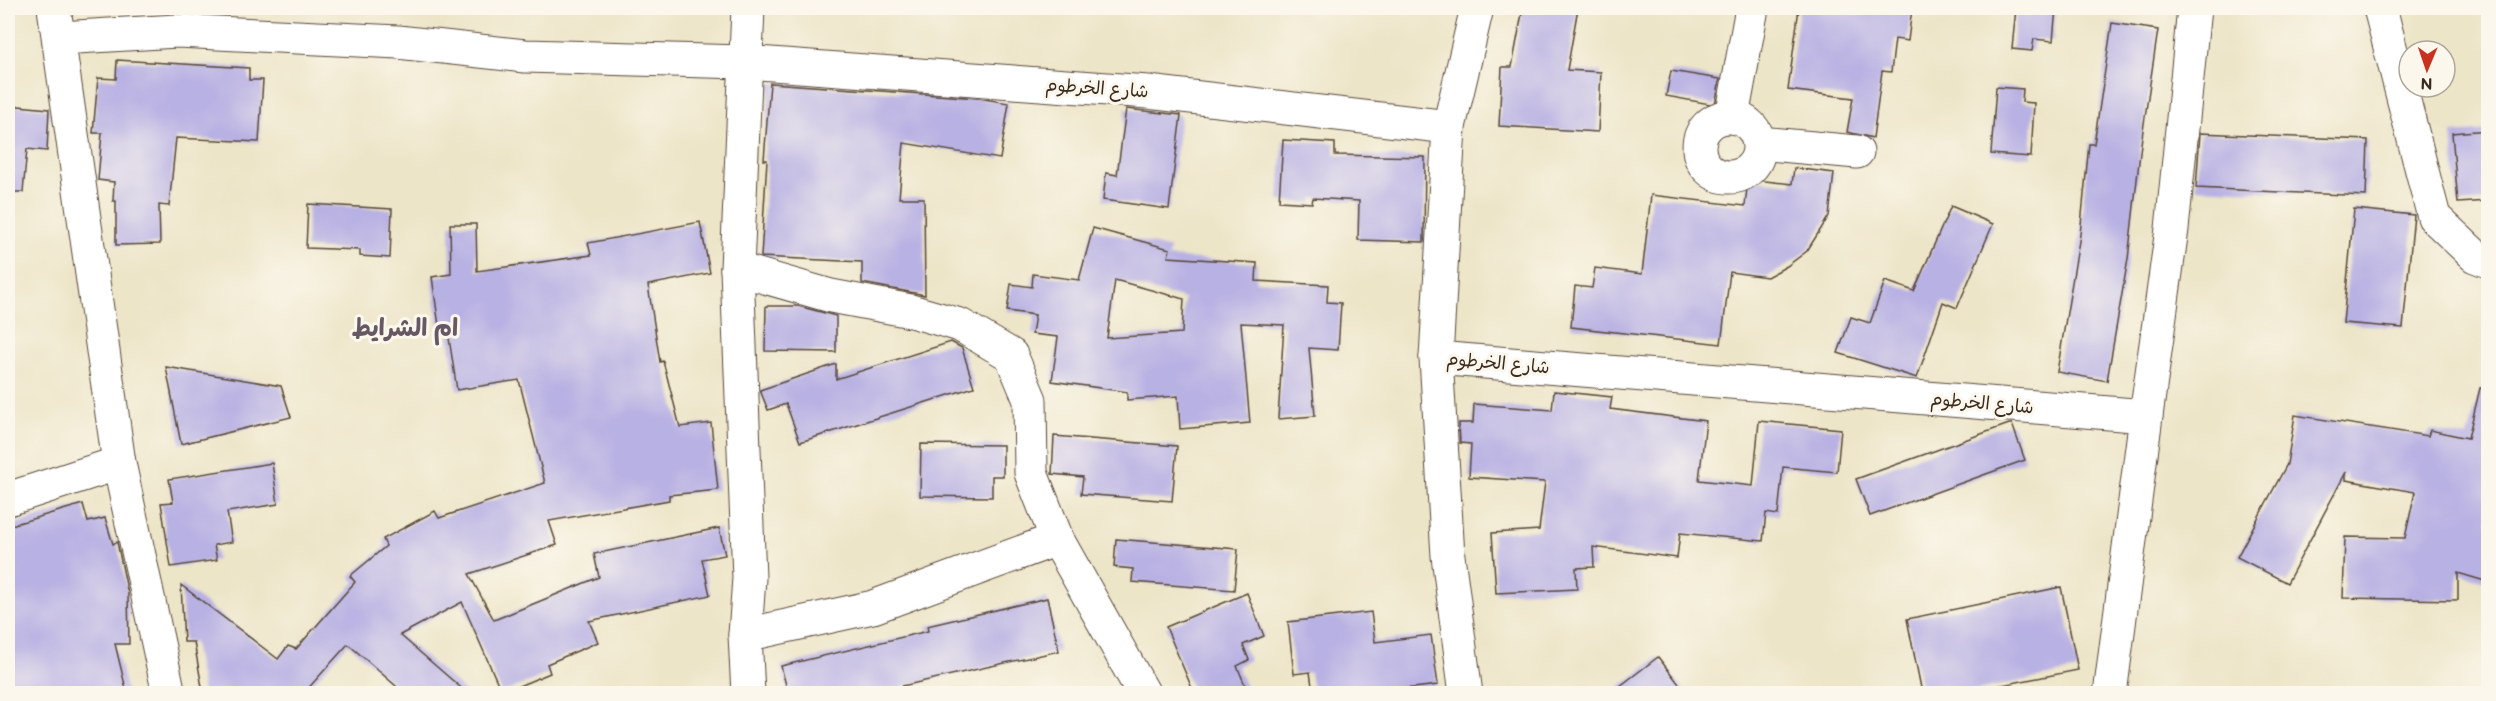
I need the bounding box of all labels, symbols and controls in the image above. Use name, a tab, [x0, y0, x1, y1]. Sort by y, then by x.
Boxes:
north arrow	[2397, 39, 2457, 99]
text: N	[2420, 73, 2433, 92]
street label: شارع الخرطوم	[1044, 74, 1149, 106]
district label: ام الشرايط	[352, 314, 458, 346]
street label: شارع الخرطوم	[1445, 349, 1550, 381]
street label: شارع الخرطوم	[1929, 389, 2034, 421]

